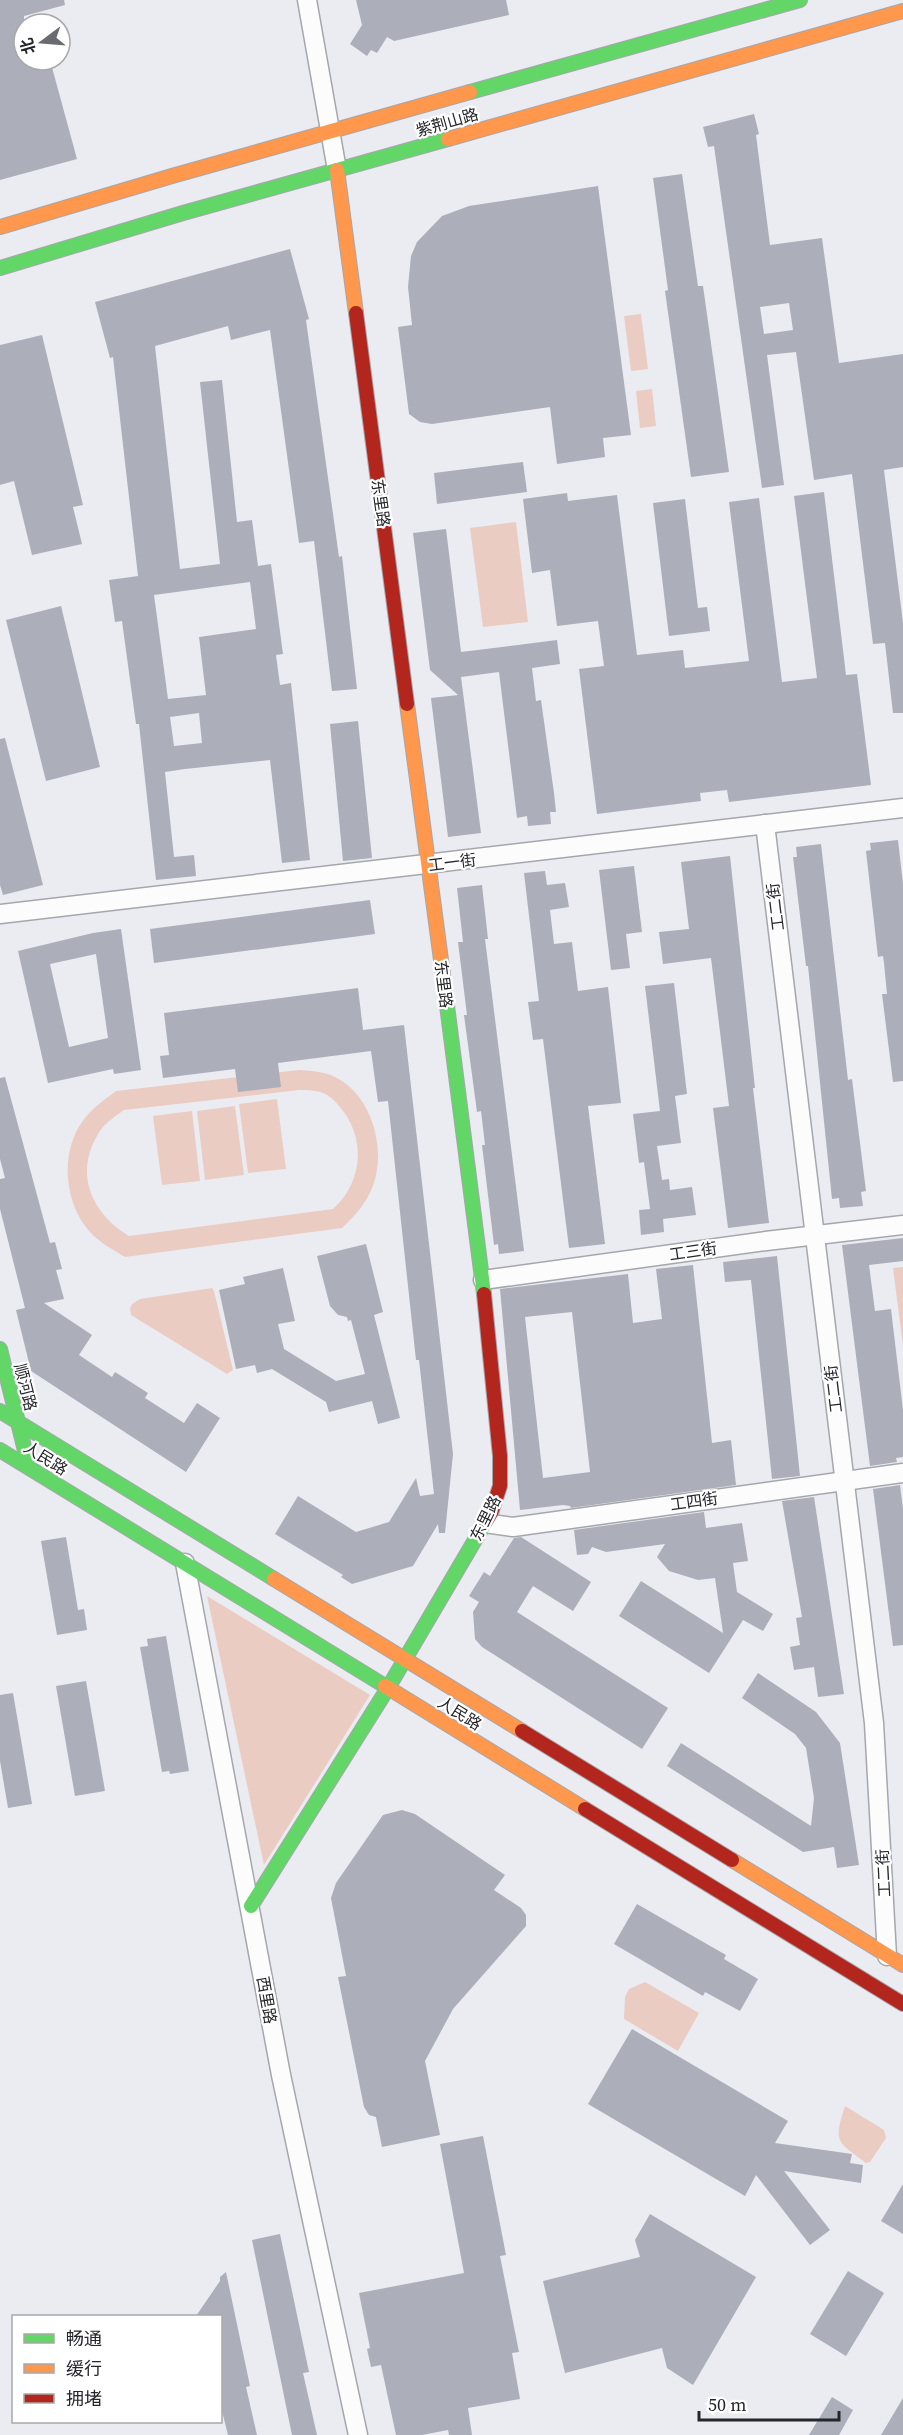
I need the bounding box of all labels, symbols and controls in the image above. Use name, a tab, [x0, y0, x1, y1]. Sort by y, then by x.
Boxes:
north arrow	[12, 12, 72, 72]
text: 北	[15, 35, 40, 57]
street label: 紫荆山路	[413, 103, 481, 141]
street label: 东里路	[367, 478, 395, 528]
street label: 工一街	[427, 848, 477, 876]
street label: 工二街	[761, 882, 789, 932]
street label: 东里路	[430, 959, 458, 1009]
street label: 工三街	[668, 1237, 718, 1265]
street label: 顺河路	[10, 1361, 42, 1413]
street label: 工二街	[819, 1364, 847, 1414]
street label: 人民路	[20, 1436, 72, 1480]
street label: 工四街	[669, 1487, 719, 1515]
street label: 东里路	[465, 1492, 505, 1544]
street label: 人民路	[434, 1691, 486, 1735]
street label: 工二街	[871, 1848, 895, 1898]
street label: 西里路	[252, 1974, 282, 2026]
legend	[12, 2315, 222, 2423]
text: 畅通	[66, 2326, 102, 2351]
text: 缓行	[66, 2356, 102, 2381]
scale bar	[699, 2384, 838, 2422]
text: 拥堵	[66, 2386, 102, 2411]
text: 50 m	[708, 2392, 746, 2417]

